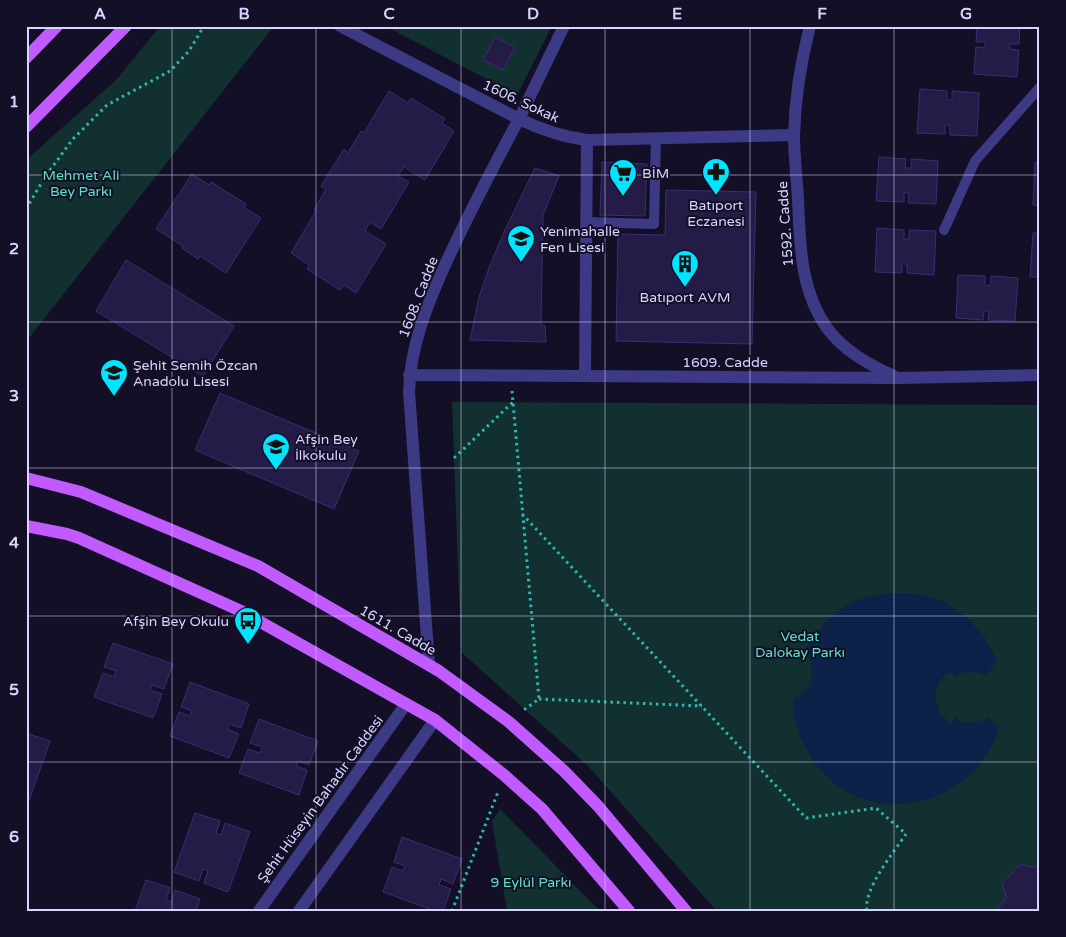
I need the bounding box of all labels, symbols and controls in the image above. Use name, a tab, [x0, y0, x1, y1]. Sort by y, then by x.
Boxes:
text: A	[94, 4, 106, 24]
text: B	[238, 4, 250, 24]
text: C	[383, 4, 395, 24]
text: D	[527, 4, 539, 24]
text: E	[672, 4, 682, 24]
text: F	[817, 4, 827, 24]
text: G	[960, 4, 972, 24]
street label: 1606. Sokak	[480, 76, 562, 127]
text: 1	[9, 92, 19, 112]
pharmacy icon: Batıport Eczanesi	[701, 157, 731, 196]
supermarket icon: BİM	[608, 158, 638, 197]
place label: BİM	[642, 165, 669, 182]
park label: Mehmet Ali Bey Parkı	[43, 167, 119, 200]
street label: 1592. Cadde	[774, 181, 797, 267]
place label: Batıport Eczanesi	[687, 197, 745, 230]
place label: Yenimahalle Fen Lisesi	[540, 223, 620, 256]
school or university icon: Yenimahalle Fen Lisesi	[506, 224, 536, 263]
text: 2	[9, 239, 19, 259]
building icon: Batıport AVM	[670, 249, 700, 288]
street label: 1608. Cadde	[395, 254, 442, 340]
place label: Batıport AVM	[640, 289, 731, 306]
street label: 1609. Cadde	[682, 354, 768, 371]
place label: Şehit Semih Özcan Anadolu Lisesi	[133, 357, 258, 390]
school or university icon: Şehit Semih Özcan Anadolu Lisesi	[99, 358, 129, 397]
text: 3	[9, 386, 19, 406]
place label: Afşin Bey İlkokulu	[295, 431, 358, 464]
school or university icon: Afşin Bey İlkokulu	[261, 432, 291, 471]
text: 4	[9, 533, 19, 553]
street label: 1611. Cadde	[356, 602, 439, 659]
bus stop icon: Afşin Bey Okulu	[233, 606, 263, 645]
place label: Afşin Bey Okulu	[123, 613, 229, 630]
park label: Vedat Dalokay Parkı	[755, 628, 845, 661]
text: 5	[9, 680, 19, 700]
street label: Şehit Hüseyin Bahadır Caddesi	[254, 712, 387, 886]
text: 6	[9, 827, 19, 847]
park label: 9 Eylül Parkı	[490, 874, 572, 891]

